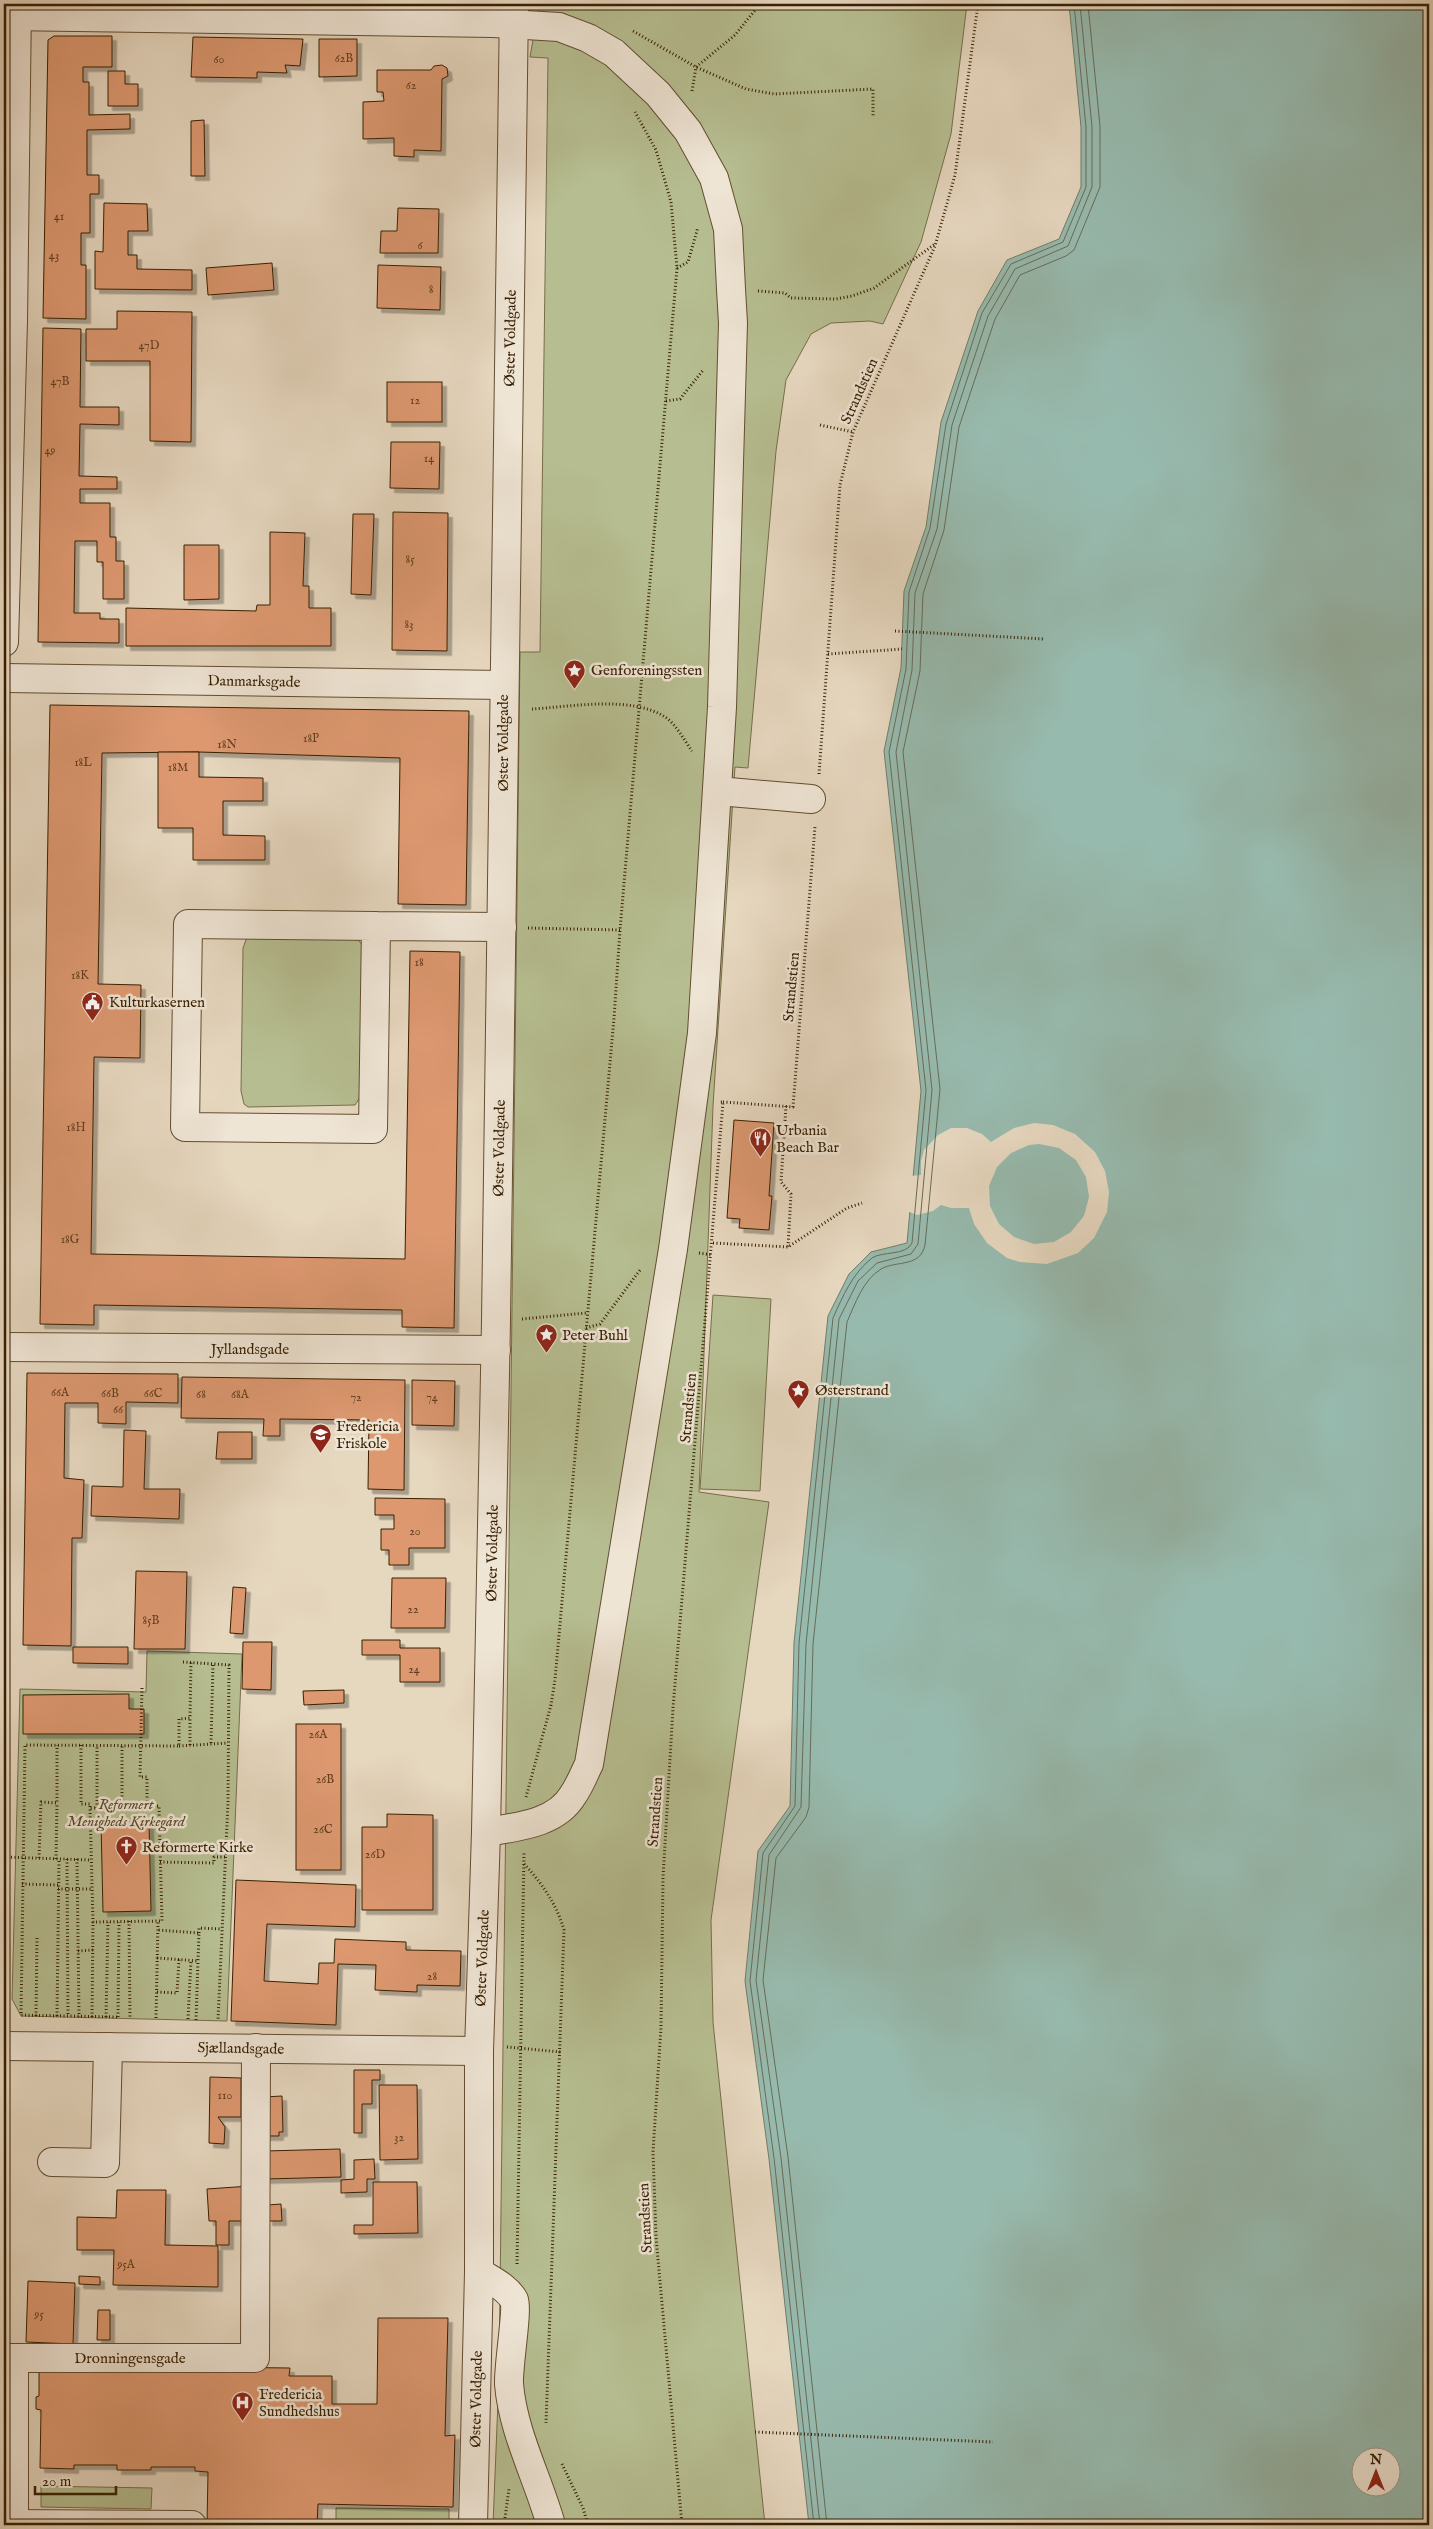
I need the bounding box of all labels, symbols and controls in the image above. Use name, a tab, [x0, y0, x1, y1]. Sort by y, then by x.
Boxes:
house number: 62B	[335, 51, 353, 66]
house number: 60	[214, 52, 225, 67]
house number: 62	[406, 78, 417, 93]
house number: 41	[54, 209, 64, 224]
house number: 6	[417, 238, 423, 253]
house number: 43	[49, 248, 59, 263]
house number: 8	[429, 282, 434, 297]
street label: Øster Voldgade	[500, 289, 521, 387]
house number: 47D	[139, 338, 160, 353]
street label: Strandstien	[837, 355, 882, 427]
house number: 47B	[50, 374, 70, 389]
house number: 12	[410, 393, 420, 408]
house number: 49	[44, 443, 56, 458]
house number: 14	[424, 451, 434, 466]
house number: 85	[405, 552, 415, 567]
house number: 83	[404, 617, 414, 632]
place icon: Genforeningssten	[563, 658, 587, 689]
place label: Genforeningssten	[591, 661, 702, 680]
street label: Danmarksgade	[207, 671, 301, 692]
street label: Øster Voldgade	[494, 694, 513, 792]
house number: 18P	[303, 731, 319, 746]
house number: 18N	[217, 737, 237, 752]
house number: 18L	[74, 755, 92, 770]
house number: 18M	[168, 760, 188, 775]
street label: Strandstien	[779, 951, 804, 1023]
house number: 18	[414, 955, 424, 970]
house number: 18K	[71, 968, 89, 983]
public building icon: Kulturkasernen	[81, 990, 105, 1021]
place label: Kulturkasernen	[109, 993, 205, 1012]
street label: Øster Voldgade	[489, 1099, 510, 1197]
house number: 18H	[66, 1120, 86, 1135]
place label: Urbania Beach Bar	[776, 1121, 839, 1157]
restaurant icon: Urbania Beach Bar	[748, 1127, 772, 1158]
house number: 18G	[61, 1232, 80, 1247]
place icon: Peter Buhl	[534, 1323, 558, 1354]
place label: Peter Buhl	[562, 1326, 629, 1345]
street label: Jyllandsgade	[209, 1340, 289, 1359]
street label: Strandstien	[676, 1372, 701, 1444]
place icon: Østerstrand	[787, 1378, 811, 1409]
place label: Østerstrand	[815, 1381, 890, 1400]
house number: 66A	[51, 1385, 70, 1400]
house number: 66B	[101, 1386, 119, 1401]
house number: 66C	[144, 1386, 163, 1401]
house number: 68	[196, 1387, 206, 1402]
house number: 68A	[231, 1387, 250, 1402]
house number: 72	[350, 1390, 362, 1405]
house number: 74	[426, 1390, 438, 1405]
house number: 66	[113, 1402, 124, 1417]
place label: Fredericia Friskole	[336, 1417, 400, 1453]
school or university icon: Fredericia Friskole	[308, 1423, 332, 1454]
street label: Øster Voldgade	[482, 1504, 503, 1602]
house number: 20	[409, 1524, 421, 1539]
house number: 22	[407, 1602, 419, 1617]
house number: 85B	[143, 1613, 160, 1628]
house number: 24	[408, 1662, 420, 1677]
house number: 26A	[309, 1727, 328, 1742]
house number: 26B	[316, 1772, 334, 1787]
street label: Strandstien	[644, 1776, 667, 1848]
park label: Reformert Menigheds Kirkegård	[67, 1795, 186, 1832]
house number: 26C	[313, 1822, 333, 1837]
church icon: Reformerte Kirke	[114, 1835, 138, 1866]
place label: Reformerte Kirke	[142, 1838, 254, 1857]
house number: 26D	[365, 1847, 386, 1862]
street label: Øster Voldgade	[471, 1909, 494, 2007]
house number: 28	[427, 1969, 437, 1984]
street label: Sjællandsgade	[198, 2038, 285, 2059]
house number: 110	[218, 2088, 232, 2103]
house number: 32	[394, 2130, 404, 2145]
street label: Strandstien	[634, 2182, 657, 2253]
house number: 95A	[116, 2257, 136, 2272]
house number: 95	[33, 2307, 44, 2322]
street label: Dronningensgade	[74, 2349, 186, 2368]
street label: Øster Voldgade	[466, 2350, 487, 2448]
place label: Fredericia Sundhedshus	[259, 2385, 340, 2421]
hospital icon: Fredericia Sundhedshus	[231, 2391, 255, 2422]
north arrow	[1350, 2446, 1400, 2496]
text: N	[1369, 2451, 1382, 2469]
scale bar	[35, 2464, 116, 2496]
text: 20 m	[42, 2472, 72, 2491]

